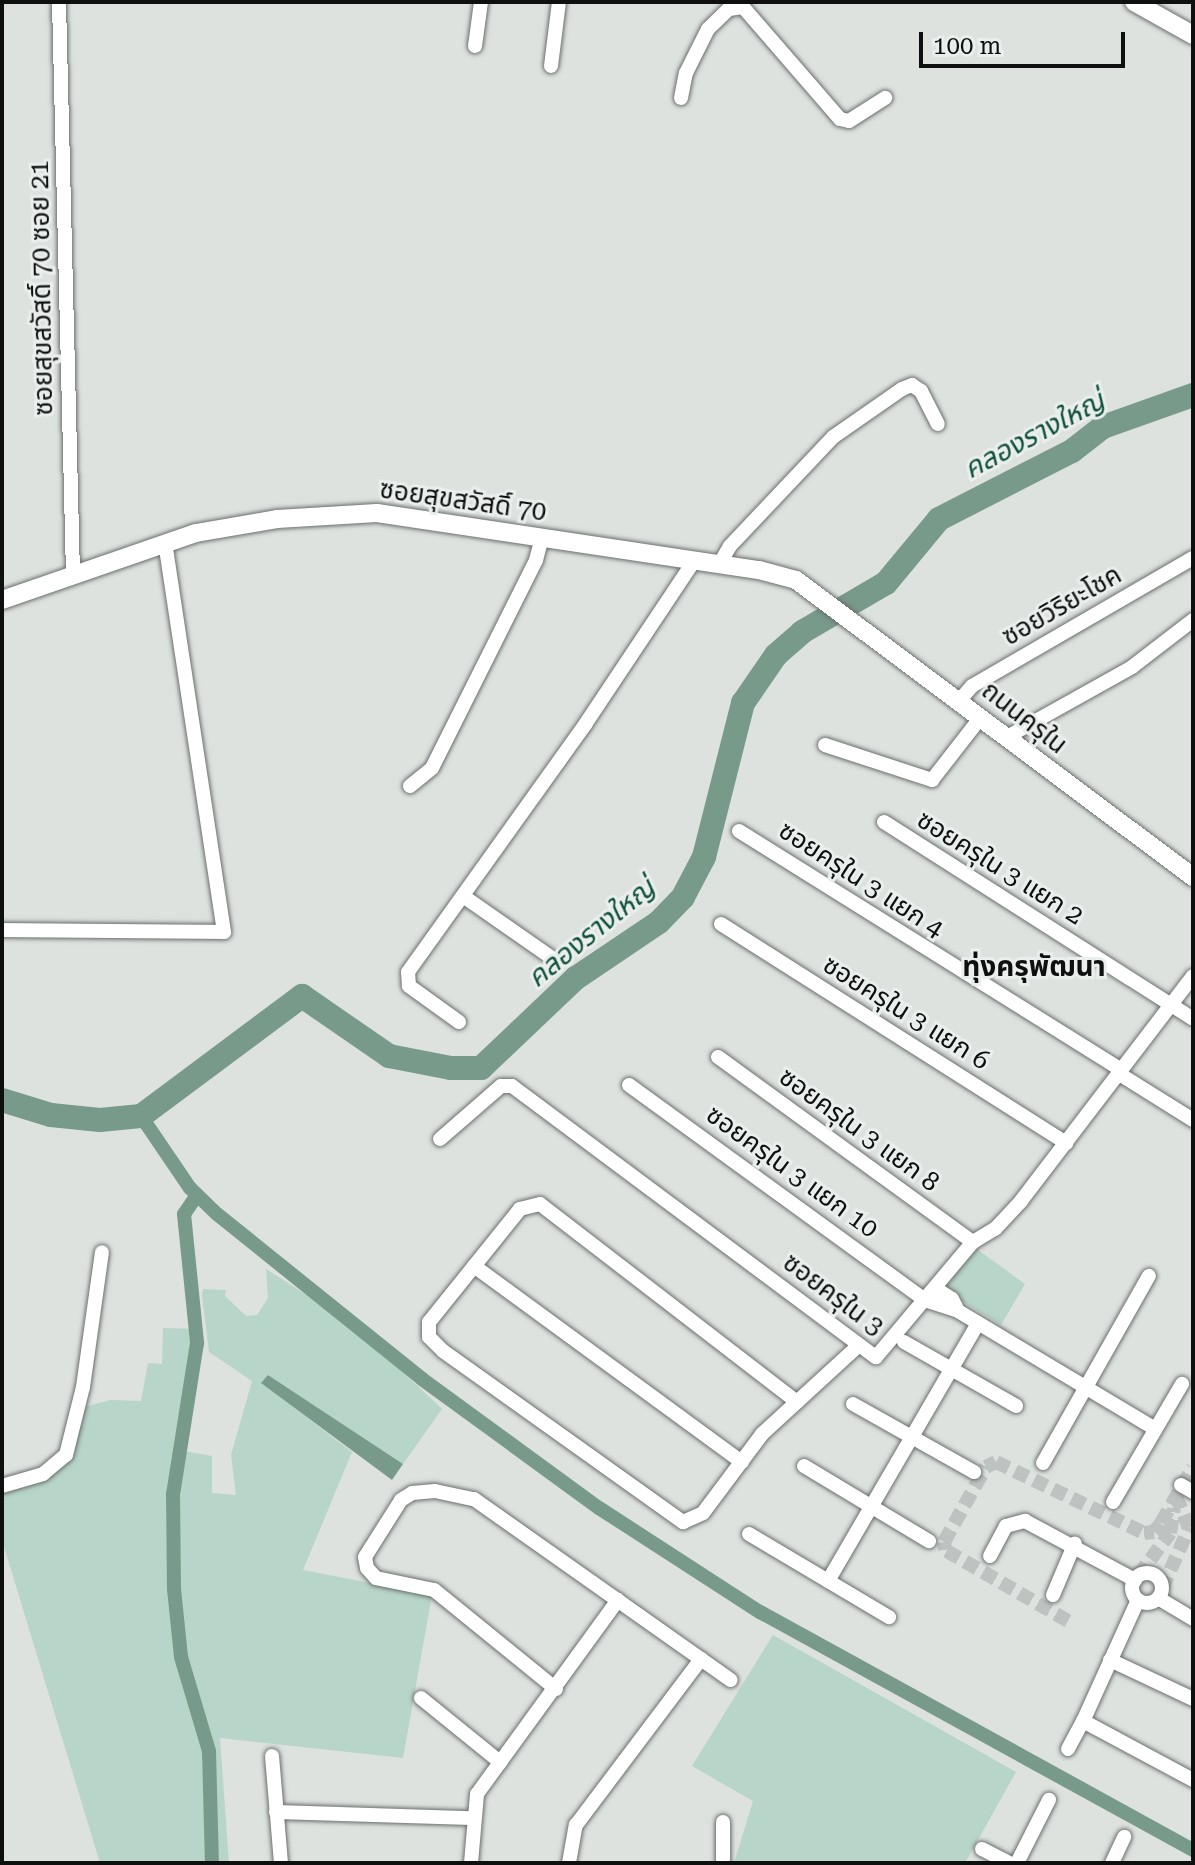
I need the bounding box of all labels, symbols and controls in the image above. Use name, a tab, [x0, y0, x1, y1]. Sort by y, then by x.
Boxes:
scale bar	[923, 16, 1129, 66]
text: 100 m	[933, 32, 1001, 60]
street label: ซอยสุขสวัสดิ์ 70 ซอย 21	[24, 160, 60, 416]
water label: คลองรางใหญ่	[958, 384, 1110, 486]
street label: ซอยสุขสวัสดิ์ 70	[378, 474, 548, 528]
street label: ซอยวิริยะโชค	[997, 559, 1127, 653]
street label: ถนนครุใน	[975, 675, 1073, 761]
street label: ซอยครุใน 3 แยก 2	[911, 804, 1089, 932]
street label: ซอยครุใน 3 แยก 4	[773, 815, 949, 945]
water label: คลองรางใหญ่	[520, 871, 662, 995]
street label: ซอยครุใน 3 แยก 6	[817, 949, 995, 1077]
district label: ทุ่งครุพัฒนา	[962, 950, 1106, 984]
street label: ซอยครุใน 3 แยก 8	[773, 1061, 945, 1199]
street label: ซอยครุใน 3 แยก 10	[700, 1099, 884, 1245]
street label: ซอยครุใน 3	[777, 1247, 889, 1343]

